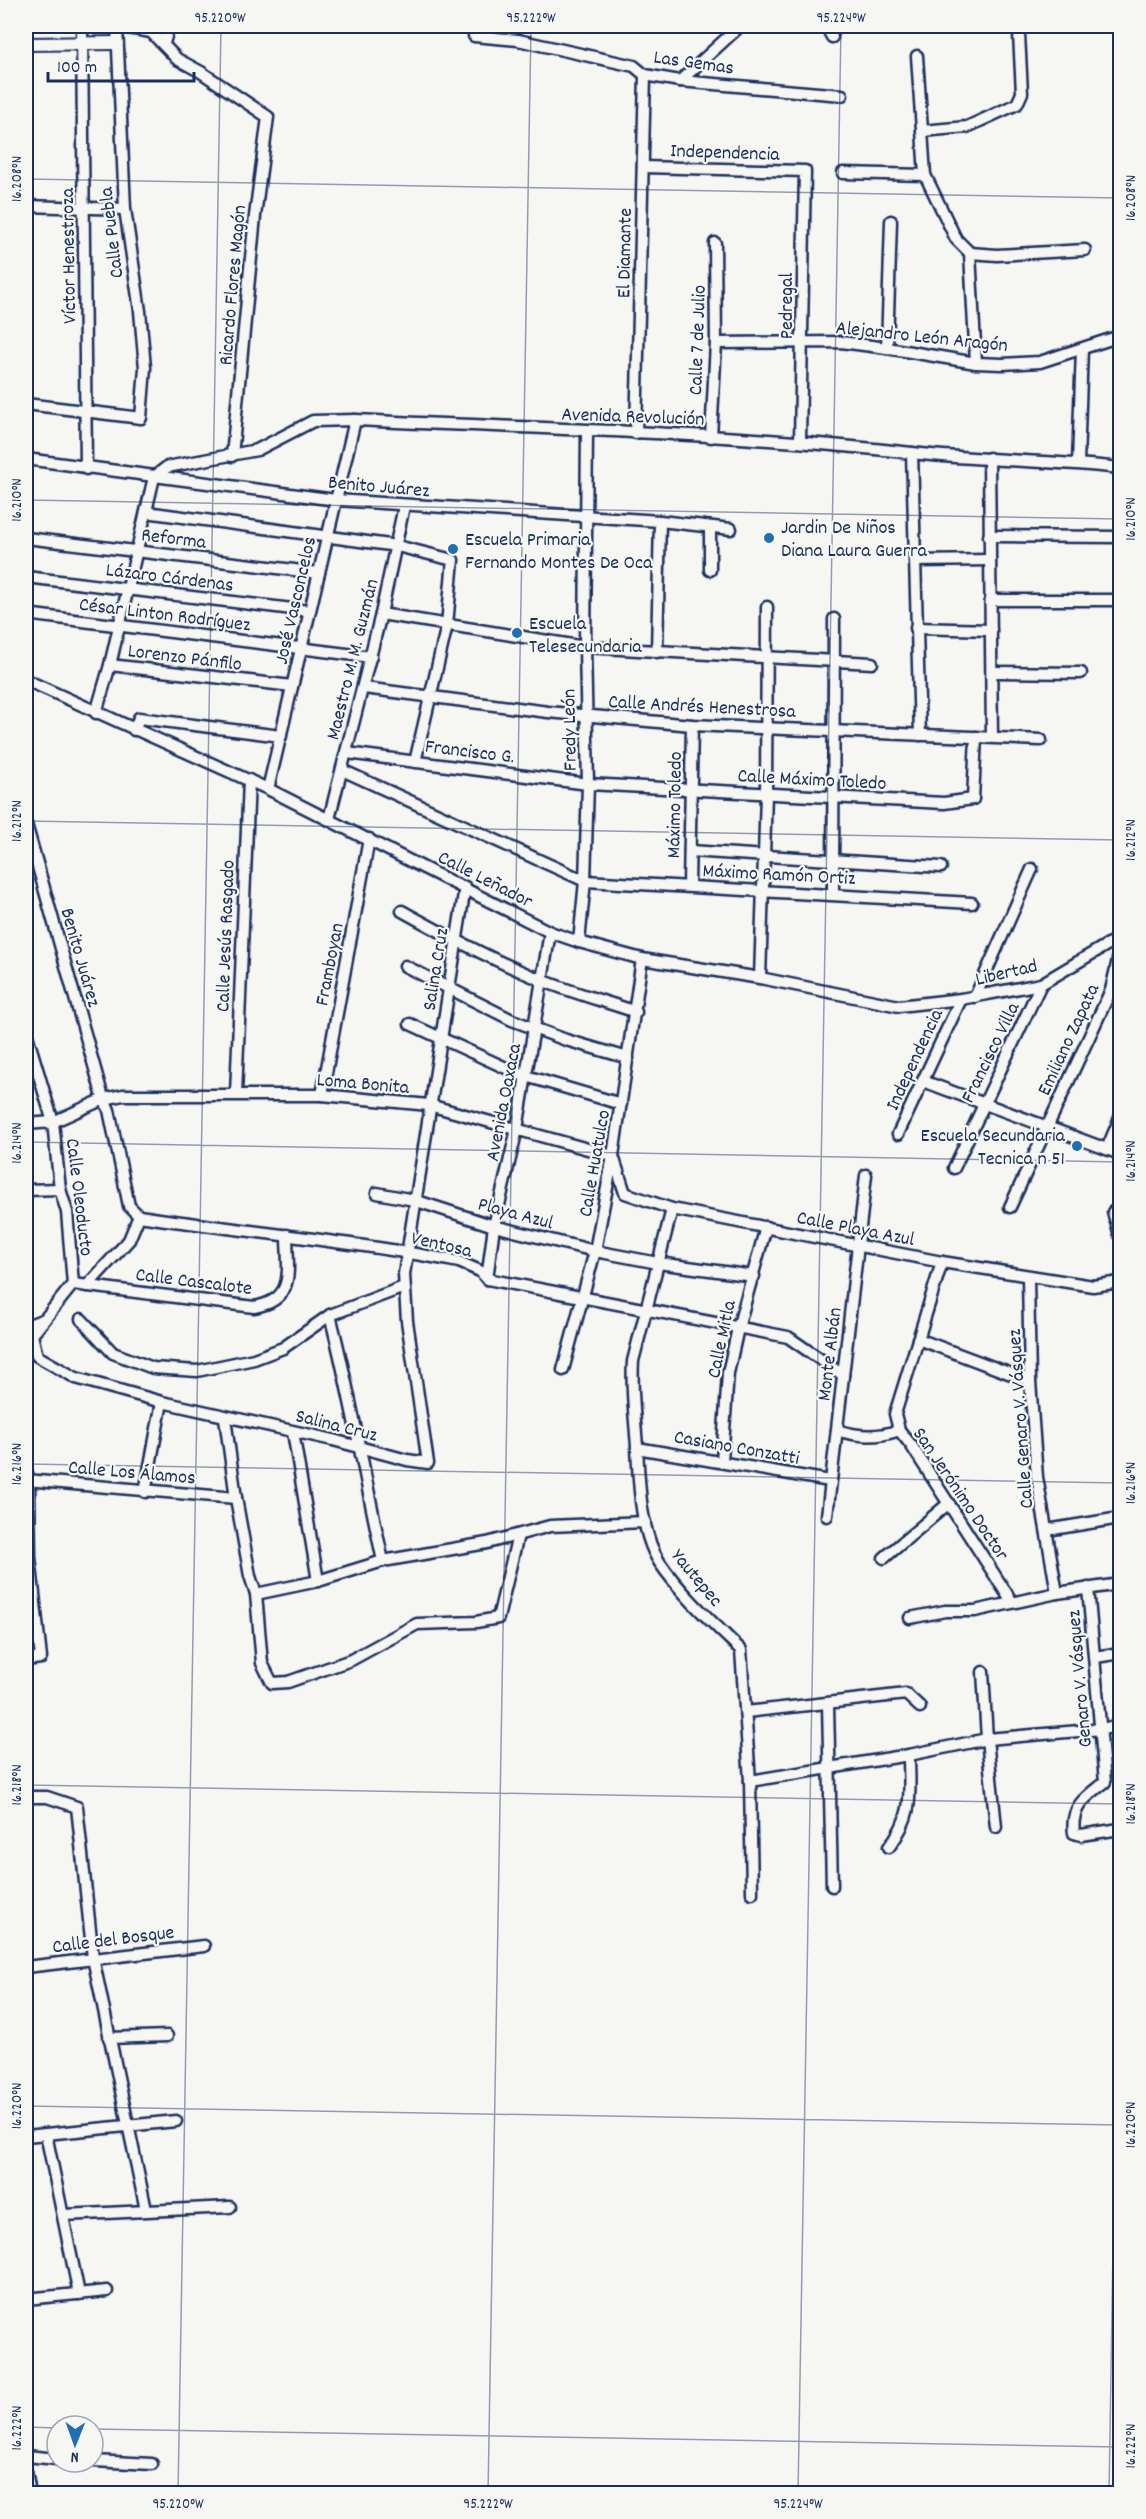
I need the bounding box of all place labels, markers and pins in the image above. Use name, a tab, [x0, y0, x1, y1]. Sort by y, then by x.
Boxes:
place label: Jardin De Niños Diana Laura Guerra	[781, 515, 927, 566]
place label: Escuela Primaria Fernando Montes De Oca	[465, 527, 653, 578]
marker: Jardin De Niños Diana Laura Guerra	[762, 531, 776, 545]
marker: Escuela Primaria Fernando Montes De Oca	[446, 542, 460, 556]
place label: Escuela Telesecundaria	[529, 611, 642, 662]
marker: Escuela Telesecundaria	[510, 626, 524, 640]
place label: Escuela Secundaria Tecnica n 51	[921, 1123, 1066, 1174]
marker: Escuela Secundaria Tecnica n 51	[1070, 1139, 1084, 1153]

